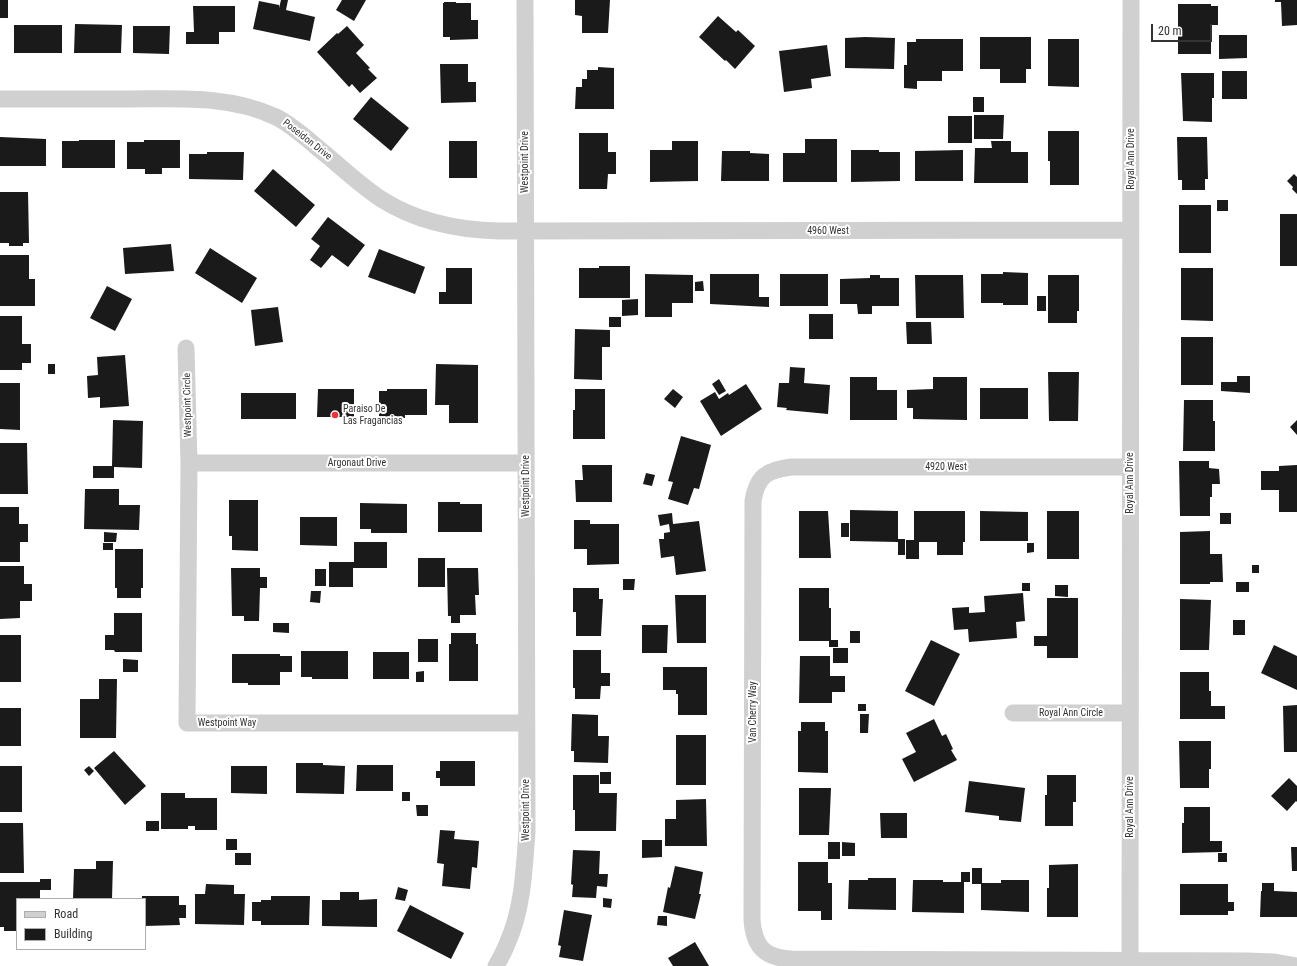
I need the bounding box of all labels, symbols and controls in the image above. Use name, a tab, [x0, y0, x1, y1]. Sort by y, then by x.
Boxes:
scale bar	[1153, 16, 1214, 42]
text: 20 m	[1158, 24, 1182, 38]
street label: Poseidon Drive	[280, 117, 334, 163]
street label: Royal Ann Drive	[1125, 128, 1137, 190]
street label: Westpoint Drive	[519, 131, 531, 193]
street label: 4960 West	[807, 225, 849, 237]
street label: Westpoint Circle	[181, 373, 195, 437]
place label: Paraiso De Las Fragancias	[343, 403, 403, 426]
marker: Paraiso De Las Fragancias	[330, 410, 340, 420]
street label: Royal Ann Drive	[1124, 452, 1136, 514]
street label: Westpoint Drive	[520, 455, 532, 517]
street label: Argonaut Drive	[328, 457, 386, 469]
street label: 4920 West	[925, 461, 967, 473]
street label: Van Cherry Way	[747, 681, 759, 743]
street label: Royal Ann Circle	[1039, 707, 1103, 719]
street label: Westpoint Way	[198, 717, 256, 729]
street label: Royal Ann Drive	[1124, 776, 1136, 838]
street label: Westpoint Drive	[520, 779, 532, 841]
legend	[16, 898, 146, 950]
text: Road	[54, 907, 78, 921]
text: Building	[54, 927, 92, 941]

